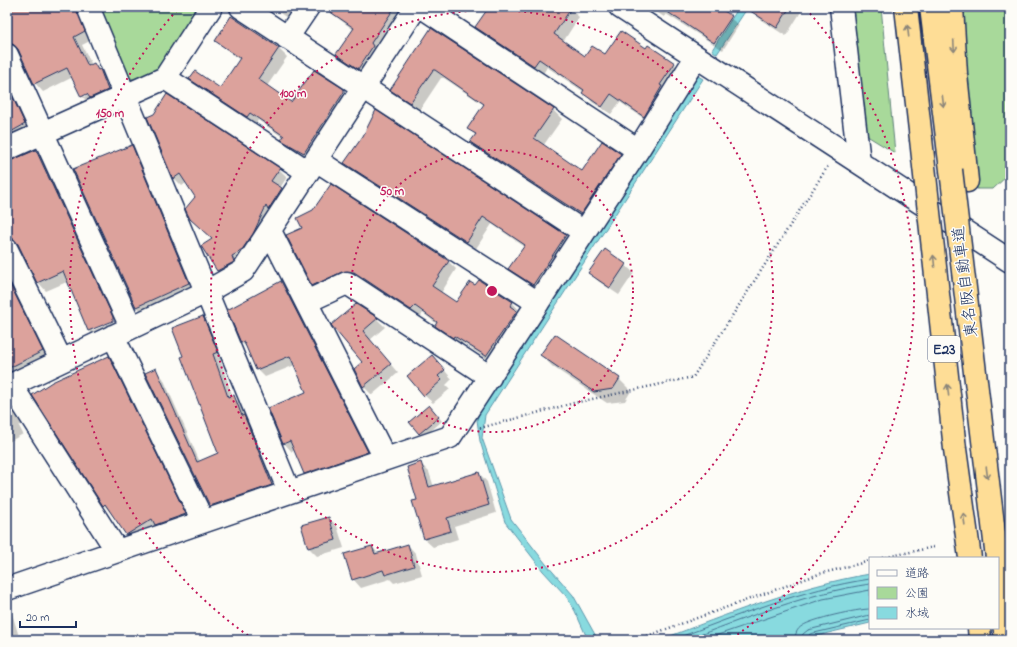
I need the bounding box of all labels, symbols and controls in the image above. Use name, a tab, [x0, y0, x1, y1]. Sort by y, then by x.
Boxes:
one-way arrow	[904, 25, 912, 38]
one-way arrow	[950, 39, 958, 52]
text: 100 m	[280, 85, 307, 103]
one-way arrow	[939, 94, 946, 107]
text: 150 m	[96, 105, 125, 123]
text: 50 m	[380, 183, 405, 201]
street label: 東名阪自動車道	[947, 225, 985, 339]
one-way arrow	[930, 255, 938, 268]
centre of rings	[485, 284, 499, 298]
road number: E23	[928, 336, 960, 362]
one-way arrow	[944, 384, 952, 397]
one-way arrow	[983, 466, 990, 479]
one-way arrow	[960, 513, 968, 526]
legend	[869, 557, 999, 629]
text: 道路	[905, 565, 929, 583]
text: 公園	[905, 585, 929, 603]
scale bar	[20, 603, 76, 629]
text: 水域	[905, 605, 929, 623]
text: 20 m	[26, 609, 49, 627]

